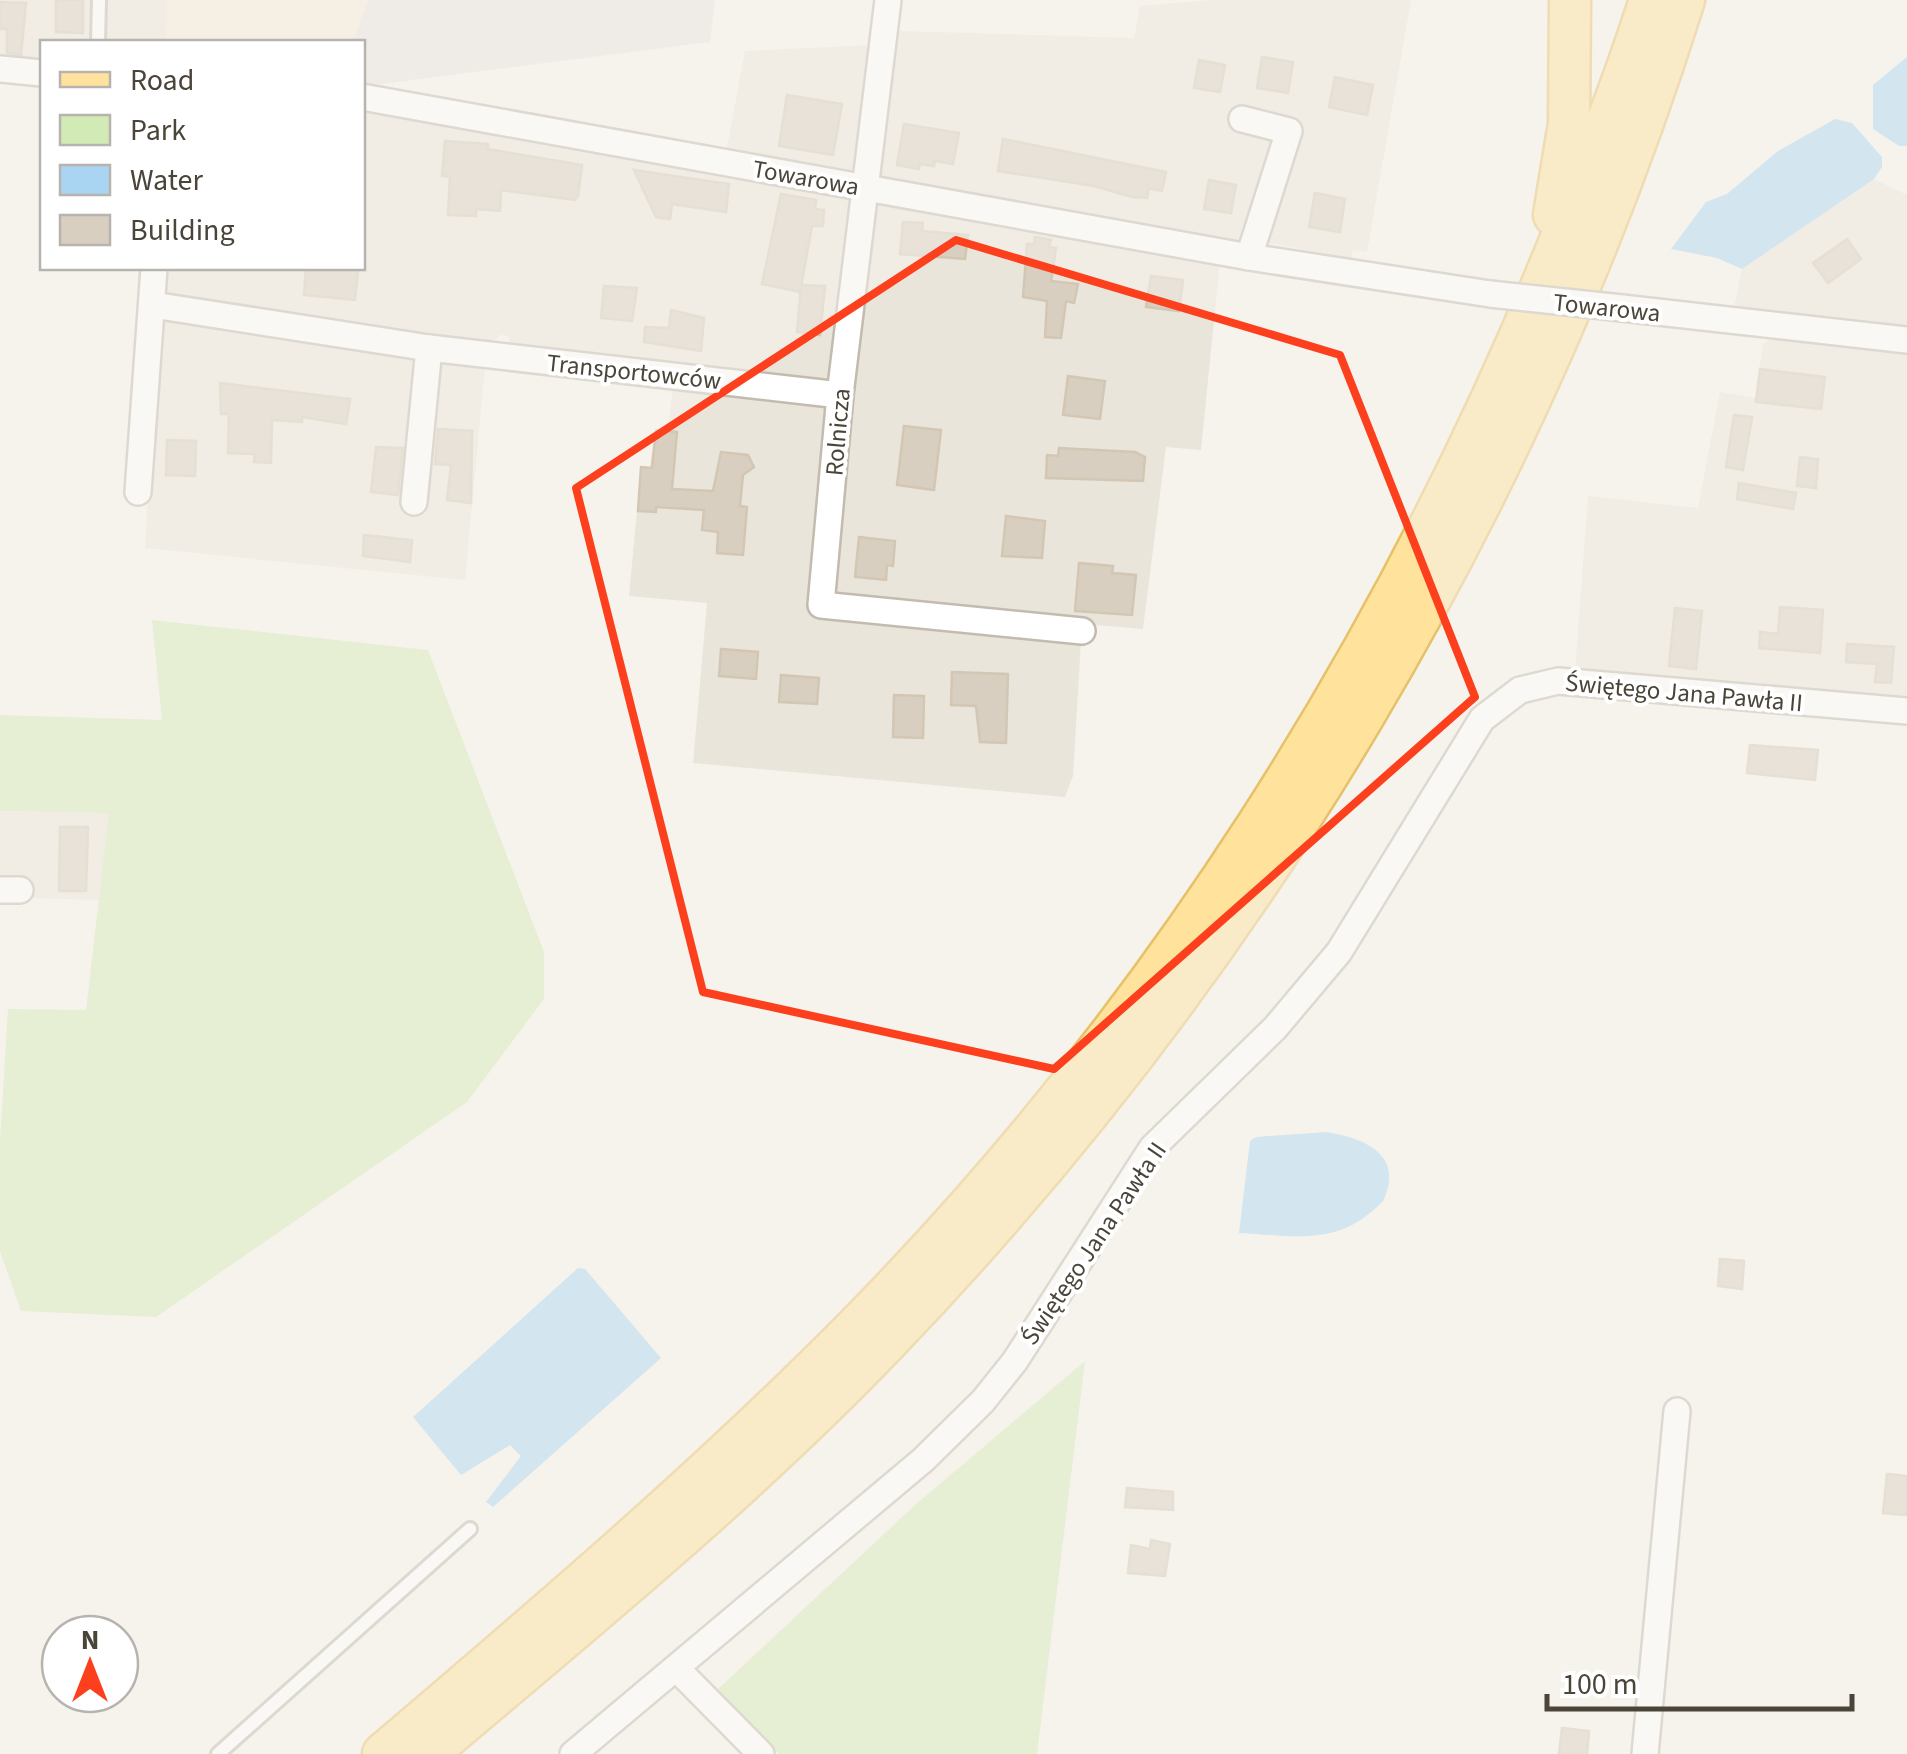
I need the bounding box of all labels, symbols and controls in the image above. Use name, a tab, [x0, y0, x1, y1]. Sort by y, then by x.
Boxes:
legend	[40, 40, 365, 270]
text: Road	[130, 59, 194, 102]
text: Park	[130, 109, 186, 152]
street label: Towarowa	[750, 151, 862, 205]
text: Water	[130, 159, 203, 202]
text: Building	[130, 209, 235, 252]
street label: Towarowa	[1551, 284, 1662, 332]
street label: Transportowców	[545, 345, 723, 399]
street label: Rolnicza	[816, 387, 860, 477]
street label: Świętego Jana Pawła II	[1564, 665, 1804, 721]
street label: Świętego Jana Pawła II	[1012, 1135, 1175, 1352]
north arrow	[40, 1614, 140, 1714]
text: N	[81, 1620, 99, 1660]
scale bar	[1547, 1649, 1852, 1711]
text: 100 m	[1562, 1663, 1638, 1706]

